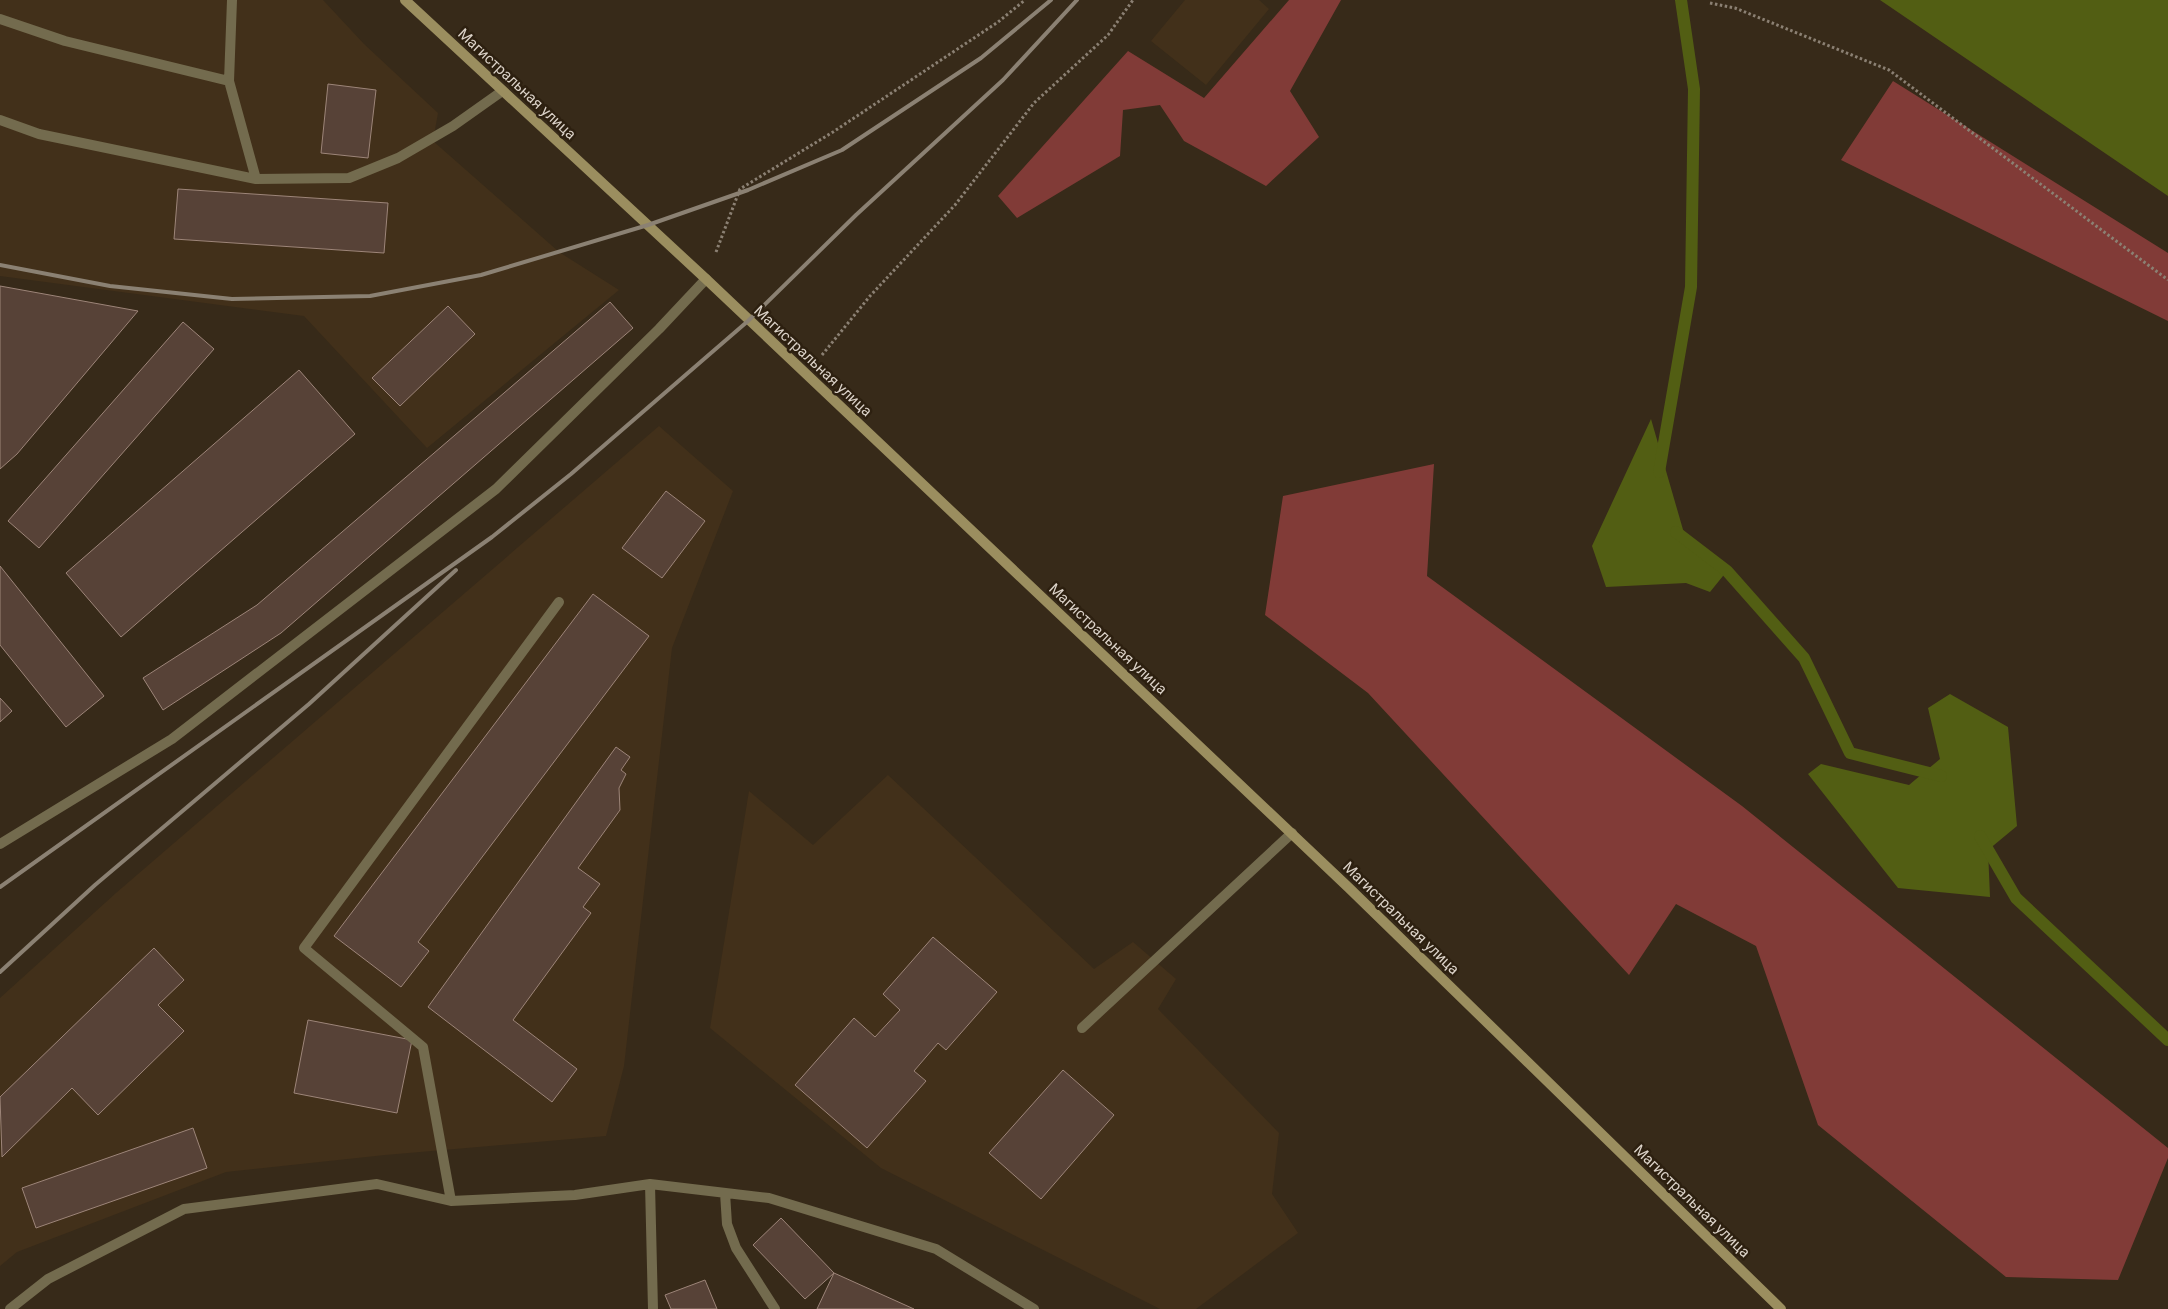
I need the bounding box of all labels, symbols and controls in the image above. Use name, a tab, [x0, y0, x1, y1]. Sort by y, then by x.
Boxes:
street label: Магистральная улица	[454, 25, 580, 143]
street label: Магистральная улица	[750, 302, 876, 420]
street label: Магистральная улица	[1045, 580, 1171, 698]
street label: Магистральная улица	[1339, 858, 1463, 978]
street label: Магистральная улица	[1630, 1141, 1754, 1261]

